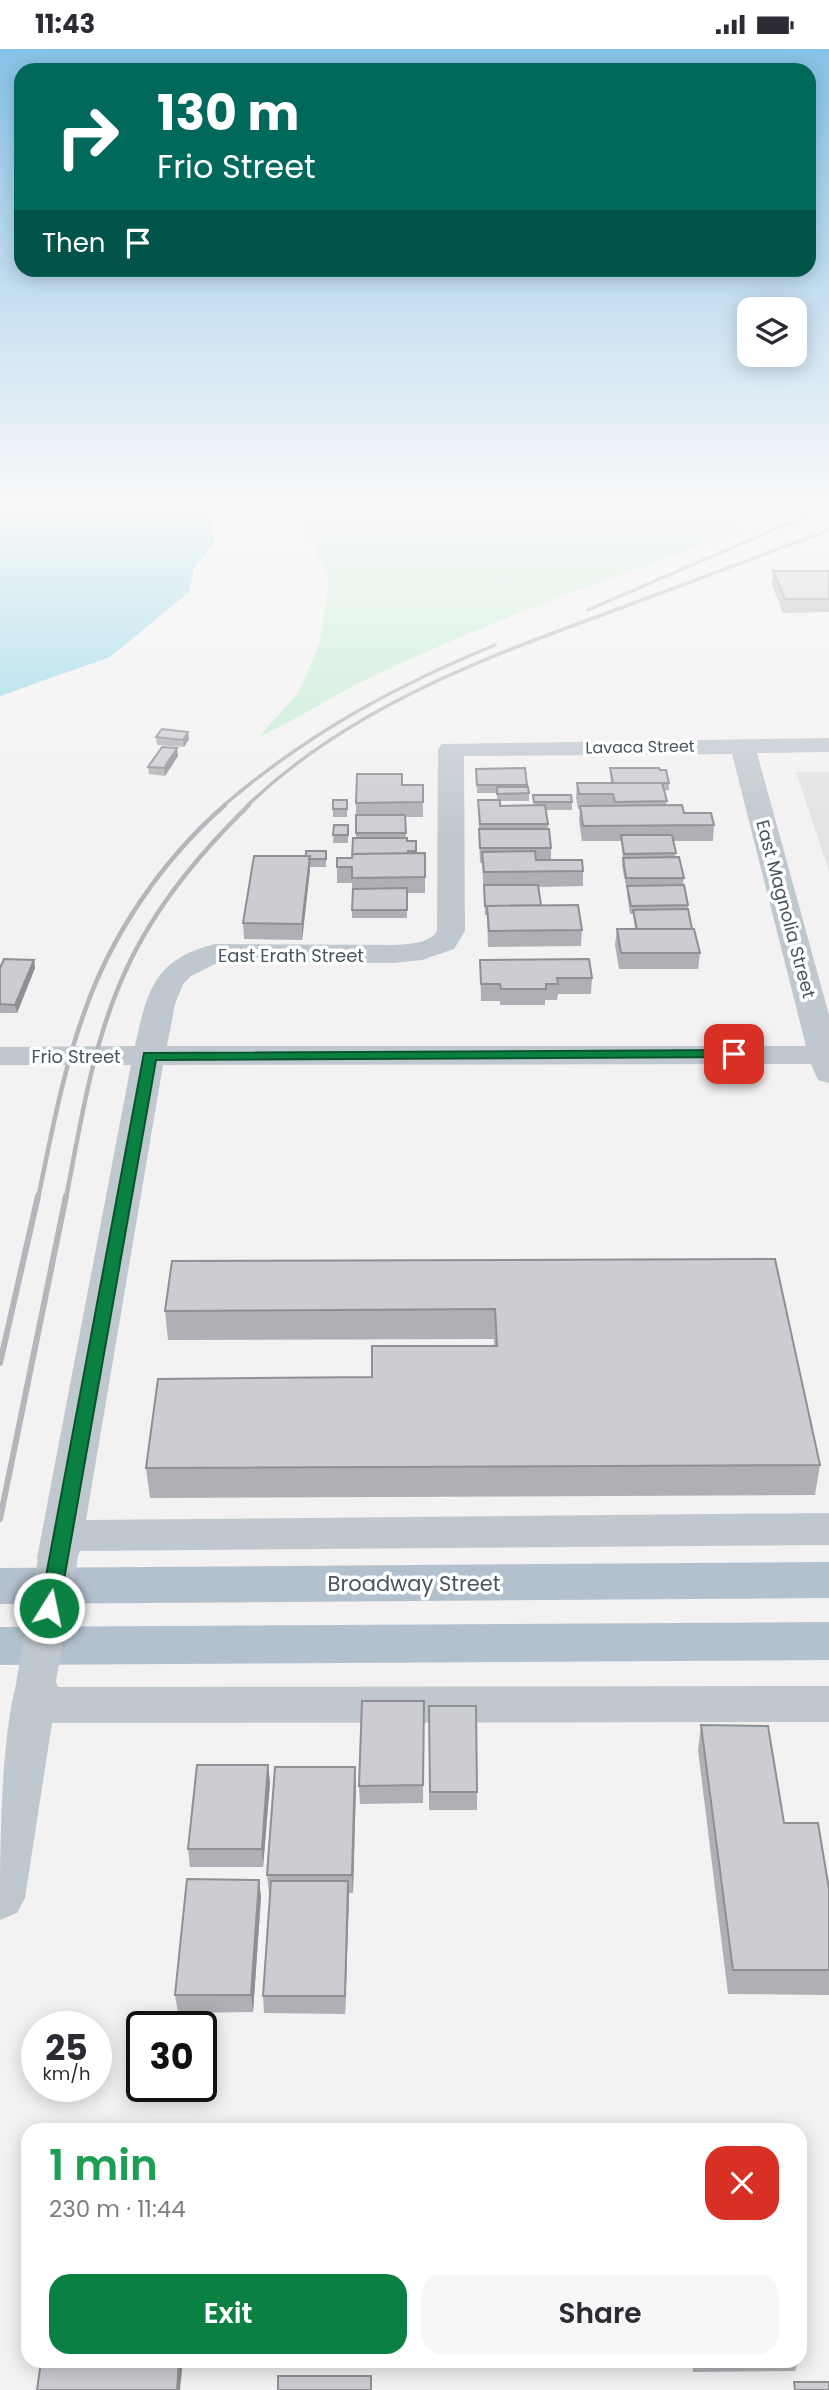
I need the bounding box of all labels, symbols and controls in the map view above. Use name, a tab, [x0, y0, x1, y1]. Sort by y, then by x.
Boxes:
text: 11:43	[35, 6, 95, 42]
text: 130 m	[157, 79, 299, 147]
icon: right	[42, 91, 133, 182]
text: Frio Street	[157, 144, 316, 189]
icon: arrive	[119, 224, 157, 262]
text: Then	[42, 225, 105, 261]
map controls	[737, 297, 807, 367]
button: layers	[737, 297, 807, 367]
street label: Lavaca Street	[585, 735, 695, 759]
street label: East Magnolia Street	[750, 817, 822, 1001]
street label: East Erath Street	[218, 943, 364, 968]
pin	[704, 1024, 764, 1084]
icon: arrive	[715, 1035, 753, 1073]
street label: Frio Street	[31, 1044, 121, 1069]
street label: Broadway Street	[328, 1569, 500, 1598]
position arrow	[12, 1571, 86, 1645]
speed limit sign: 30	[126, 2011, 217, 2102]
text: 25	[45, 2023, 88, 2072]
text: km/h	[43, 2061, 90, 2086]
text: 1 min	[49, 2136, 158, 2195]
button: close	[705, 2146, 779, 2220]
text: 230 m · 11:44	[49, 2193, 186, 2225]
button: Exit	[49, 2274, 407, 2354]
button: Share	[421, 2274, 779, 2354]

